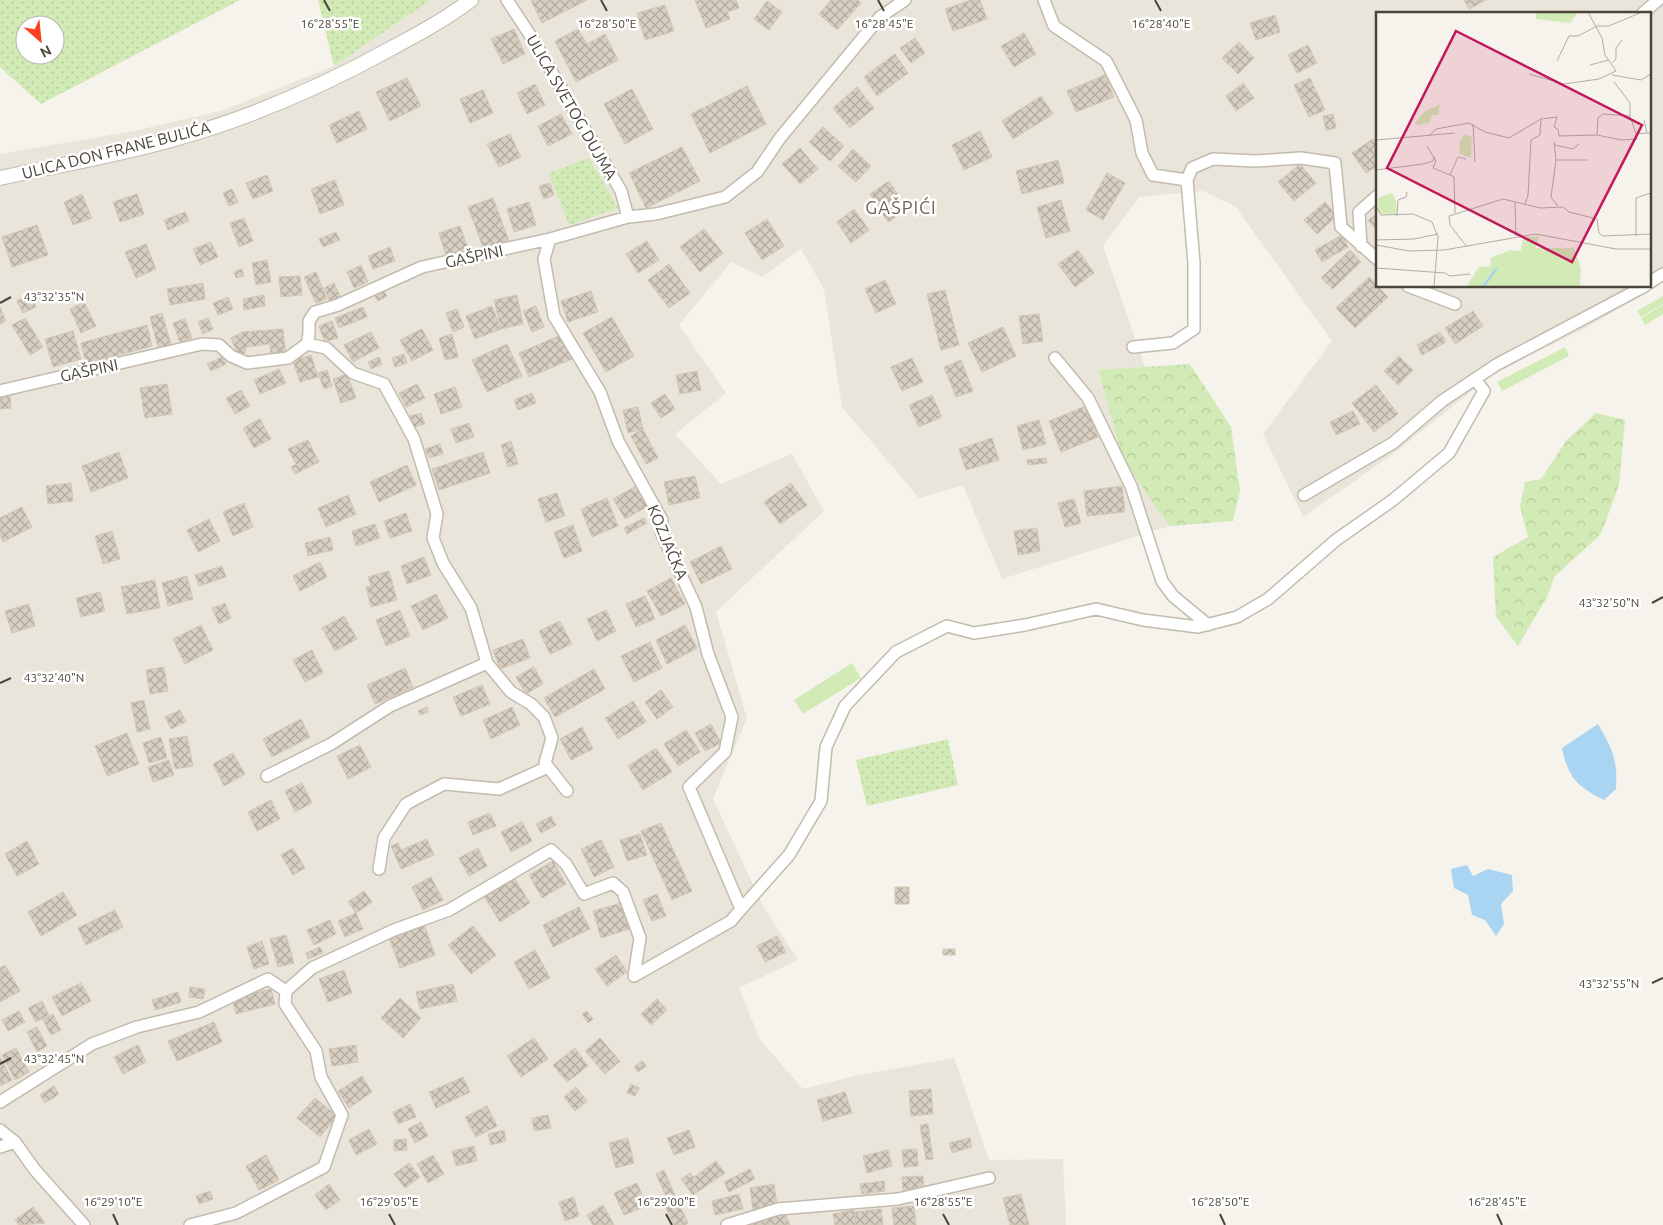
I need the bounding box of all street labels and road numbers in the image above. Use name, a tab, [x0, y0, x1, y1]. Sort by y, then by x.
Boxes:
street label: ULICA SVETOG DUJMA	[523, 31, 621, 183]
street label: ULICA DON FRANE BULIĆA	[20, 117, 213, 182]
street label: GAŠPINI	[443, 240, 505, 271]
street label: GAŠPINI	[58, 354, 120, 385]
street label: KOZJAČKA	[644, 501, 693, 583]

